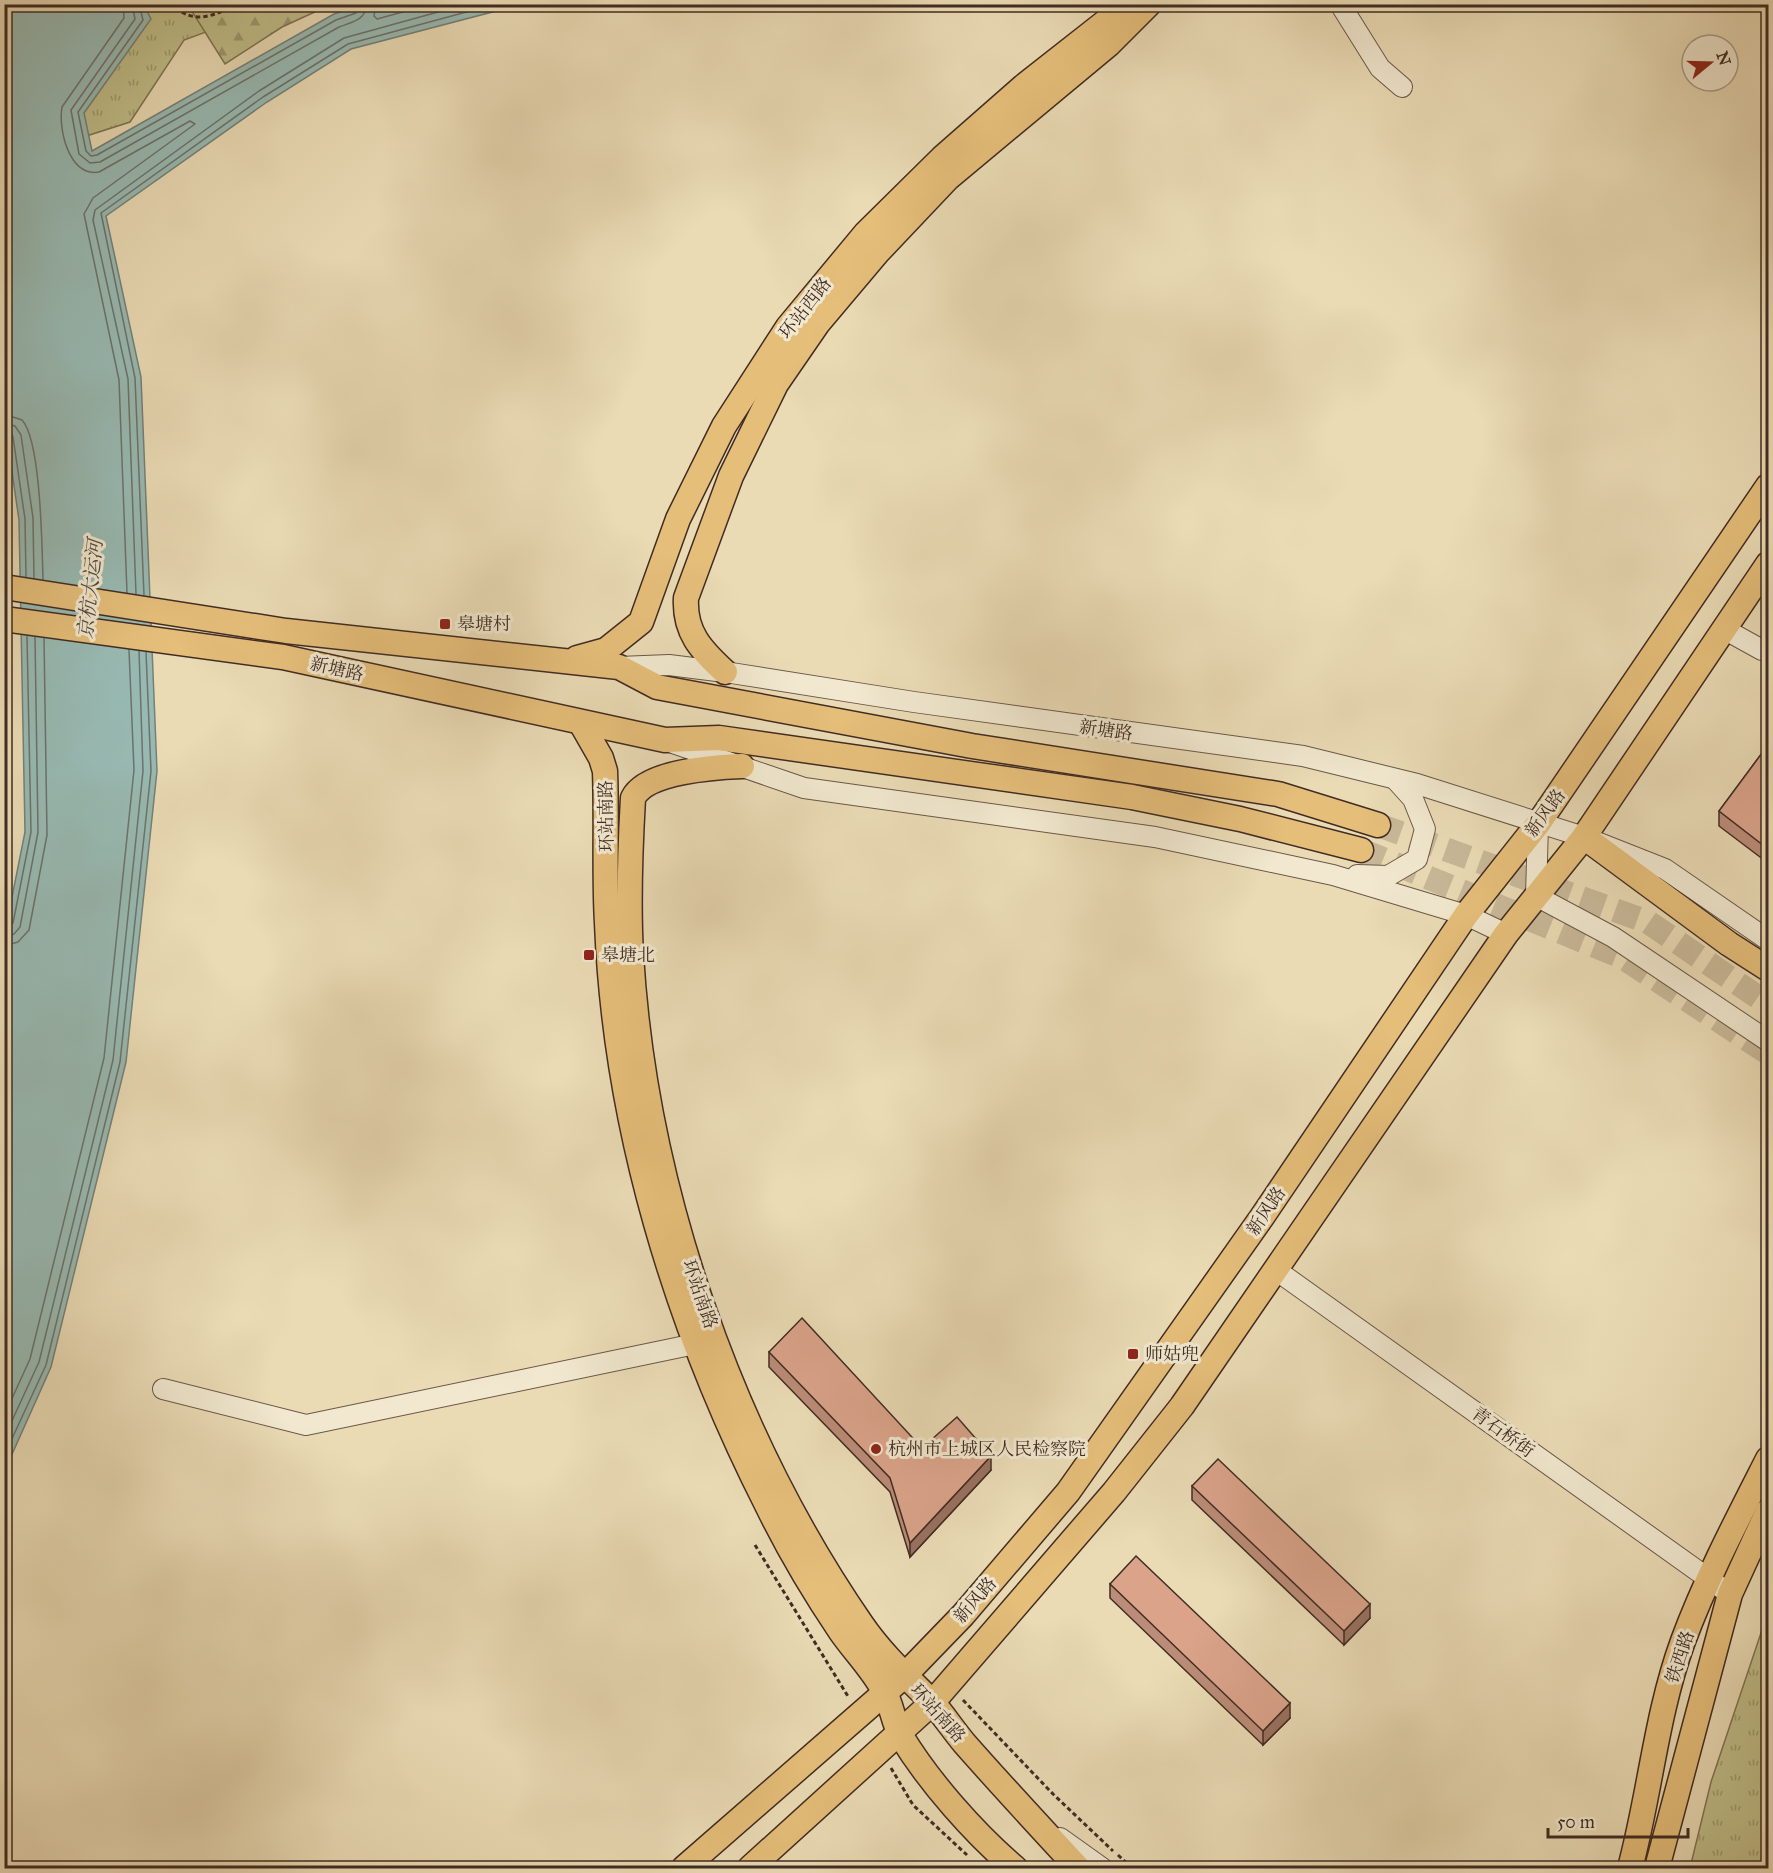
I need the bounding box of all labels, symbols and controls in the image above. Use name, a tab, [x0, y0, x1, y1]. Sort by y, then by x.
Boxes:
north arrow	[1680, 33, 1740, 93]
text: N	[1713, 49, 1735, 68]
street label: 环站西路	[774, 273, 836, 343]
water label: 京杭大运河	[73, 535, 107, 640]
place label: 皋塘村	[457, 613, 511, 635]
marker: 皋塘村	[438, 617, 452, 631]
street label: 新塘路	[308, 652, 366, 686]
street label: 新塘路	[1078, 715, 1134, 745]
street label: 环站南路	[594, 780, 618, 852]
street label: 新风路	[1520, 785, 1570, 841]
place label: 皋塘北	[601, 944, 655, 966]
marker: 皋塘北	[582, 948, 596, 962]
street label: 新风路	[1242, 1182, 1290, 1240]
street label: 环站南路	[678, 1256, 722, 1332]
place label: 师姑兜	[1145, 1343, 1199, 1365]
marker: 师姑兜	[1126, 1347, 1140, 1361]
street label: 青石桥街	[1467, 1402, 1539, 1462]
place label: 杭州市上城区人民检察院	[888, 1438, 1086, 1460]
marker: 杭州市上城区人民检察院	[869, 1442, 883, 1456]
street label: 新风路	[949, 1572, 1001, 1628]
street label: 铁西路	[1661, 1628, 1699, 1686]
street label: 环站南路	[906, 1679, 970, 1747]
scale bar	[1548, 1801, 1688, 1839]
text: 50 m	[1557, 1811, 1595, 1833]

